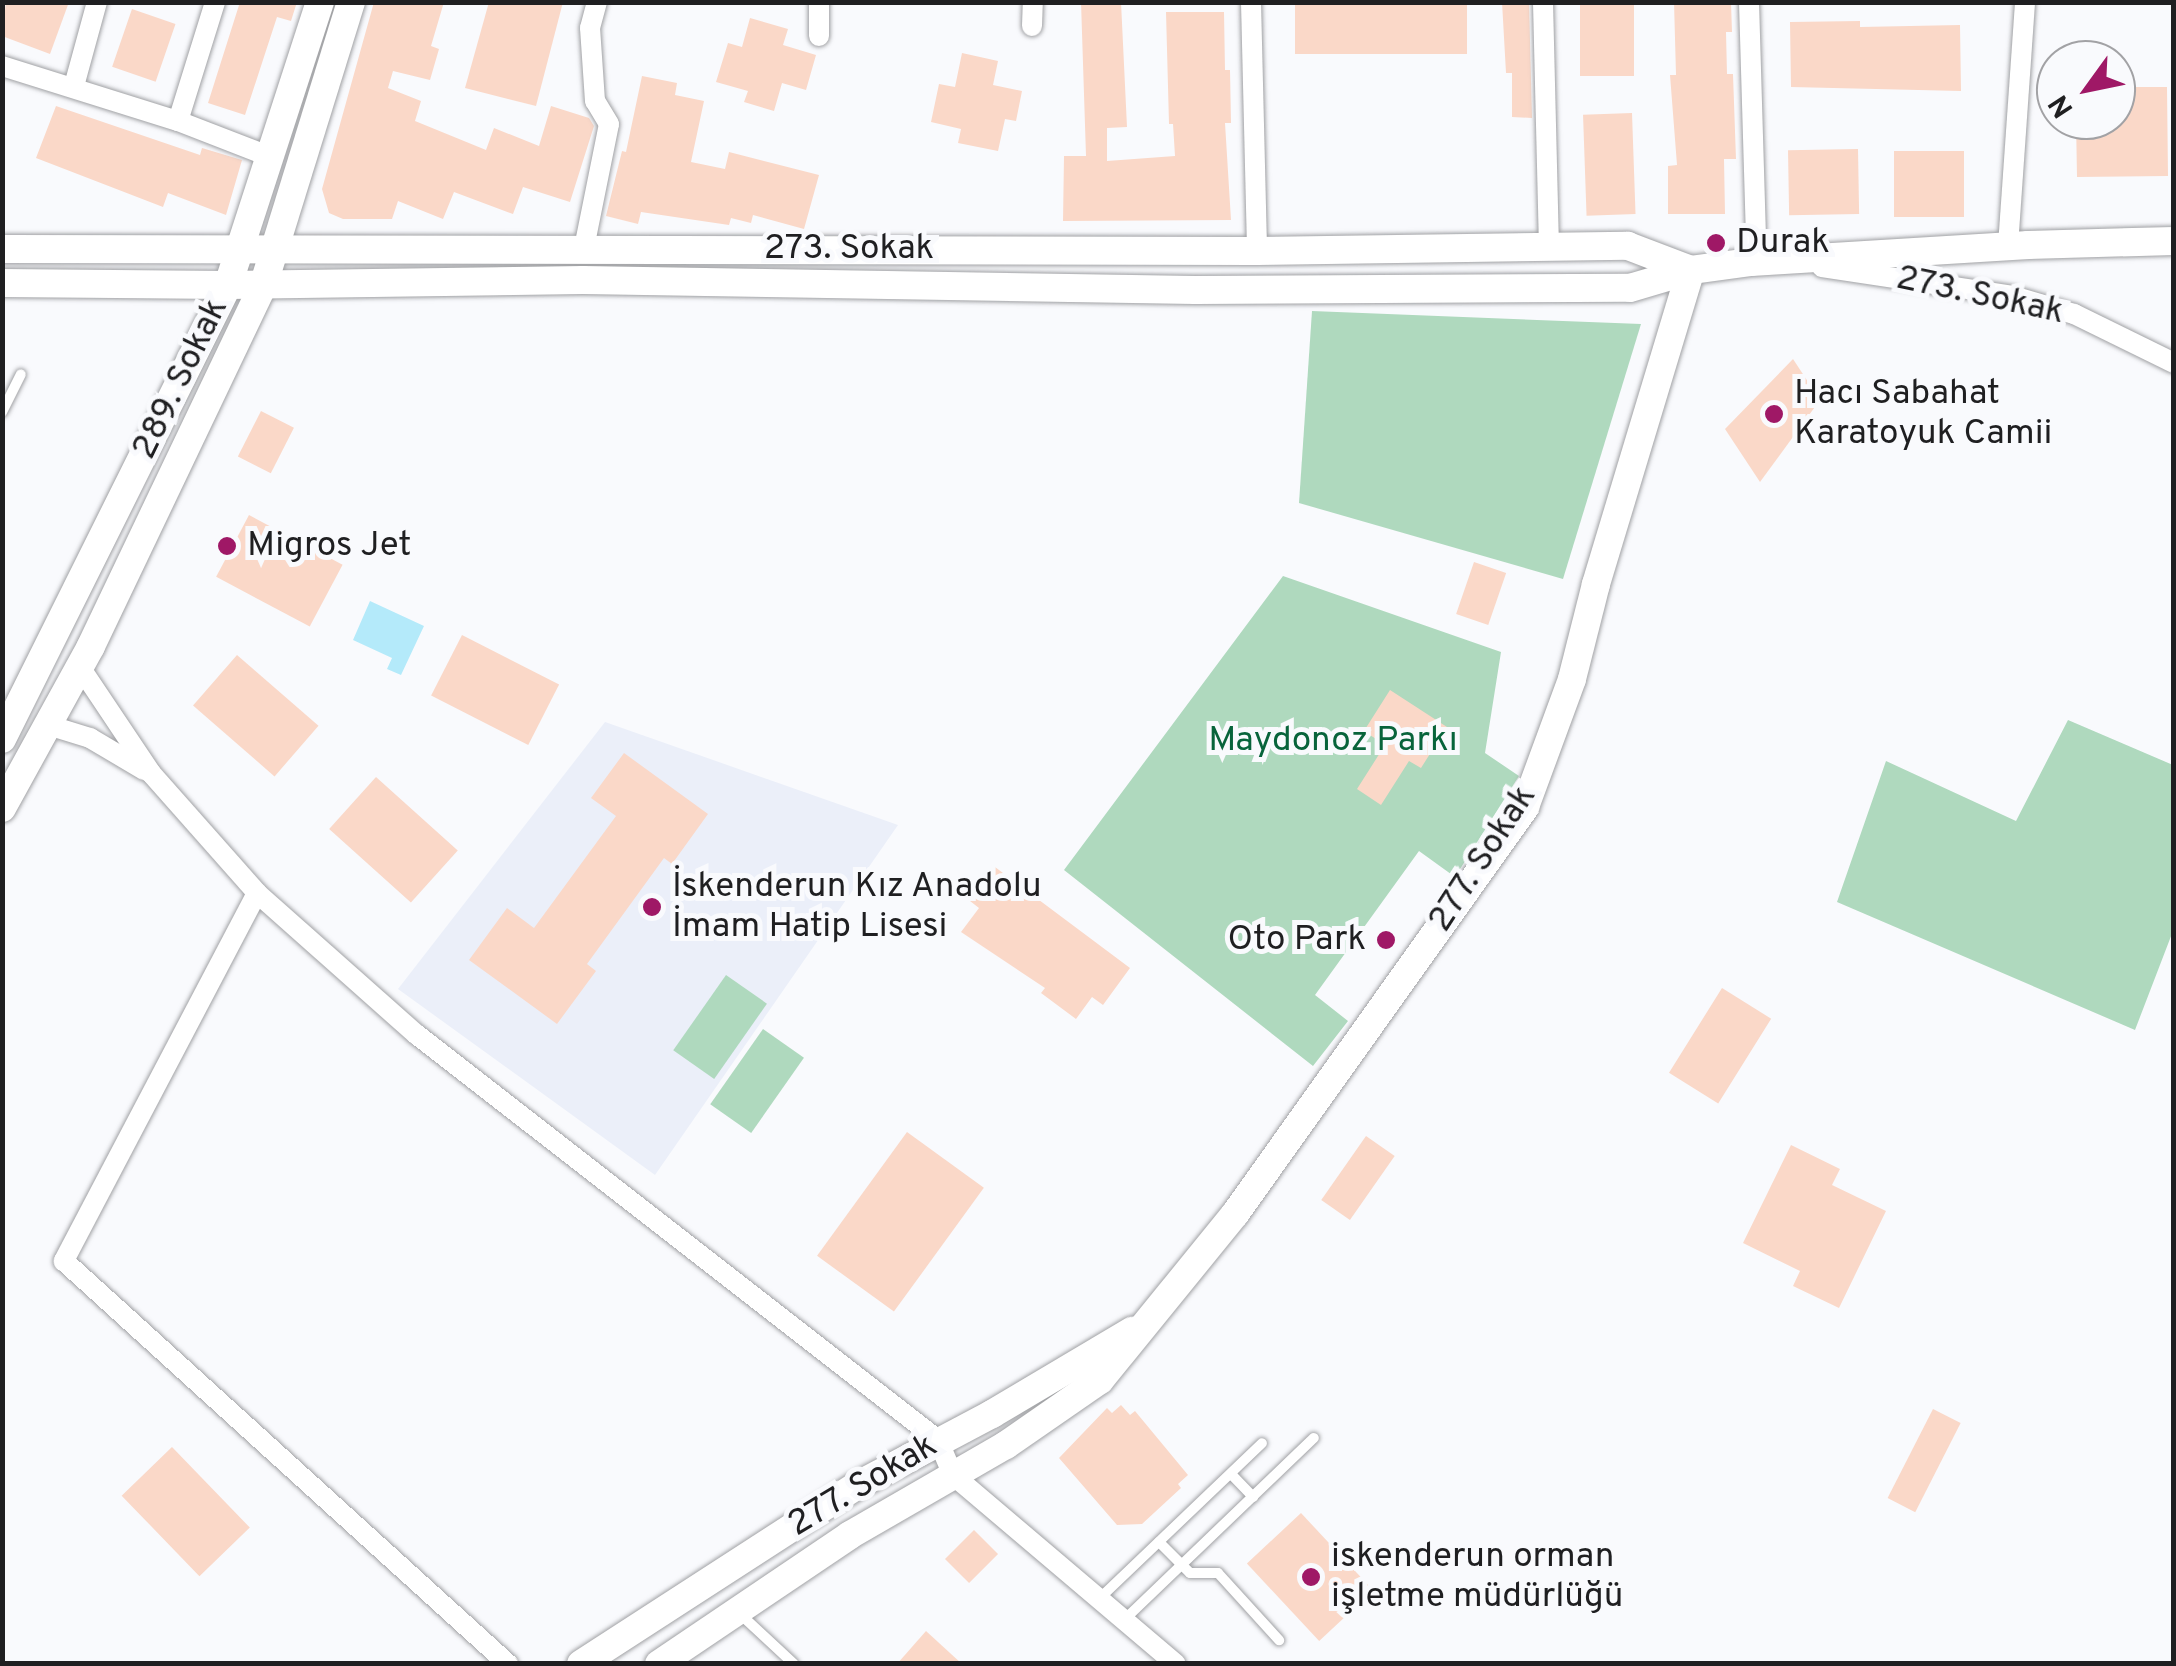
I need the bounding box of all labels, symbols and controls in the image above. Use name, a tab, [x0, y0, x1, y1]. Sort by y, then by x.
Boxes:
north arrow	[2036, 40, 2136, 140]
text: N	[2042, 87, 2083, 123]
place label: Durak	[1736, 222, 1830, 264]
street label: 273. Sokak	[764, 228, 934, 270]
marker: Durak	[1705, 232, 1727, 254]
street label: 273. Sokak	[1892, 258, 2068, 334]
street label: 289. Sokak	[124, 292, 238, 466]
place label: Hacı Sabahat Karatoyuk Camii	[1794, 373, 2052, 455]
marker: Hacı Sabahat Karatoyuk Camii	[1763, 403, 1785, 425]
place label: Migros Jet	[247, 525, 411, 567]
marker: Migros Jet	[216, 535, 238, 557]
park label: Maydonoz Parkı	[1208, 720, 1458, 762]
street label: 277. Sokak	[1420, 778, 1546, 940]
place label: İskenderun Kız Anadolu İmam Hatip Lisesi	[672, 866, 1043, 948]
marker: İskenderun Kız Anadolu İmam Hatip Lisesi	[641, 896, 663, 918]
place label: Oto Park	[1228, 919, 1366, 961]
marker: Oto Park	[1375, 929, 1397, 951]
street label: 277. Sokak	[781, 1425, 945, 1547]
place label: iskenderun orman işletme müdürlüğü	[1331, 1536, 1623, 1618]
marker: iskenderun orman işletme müdürlüğü	[1300, 1566, 1322, 1588]

